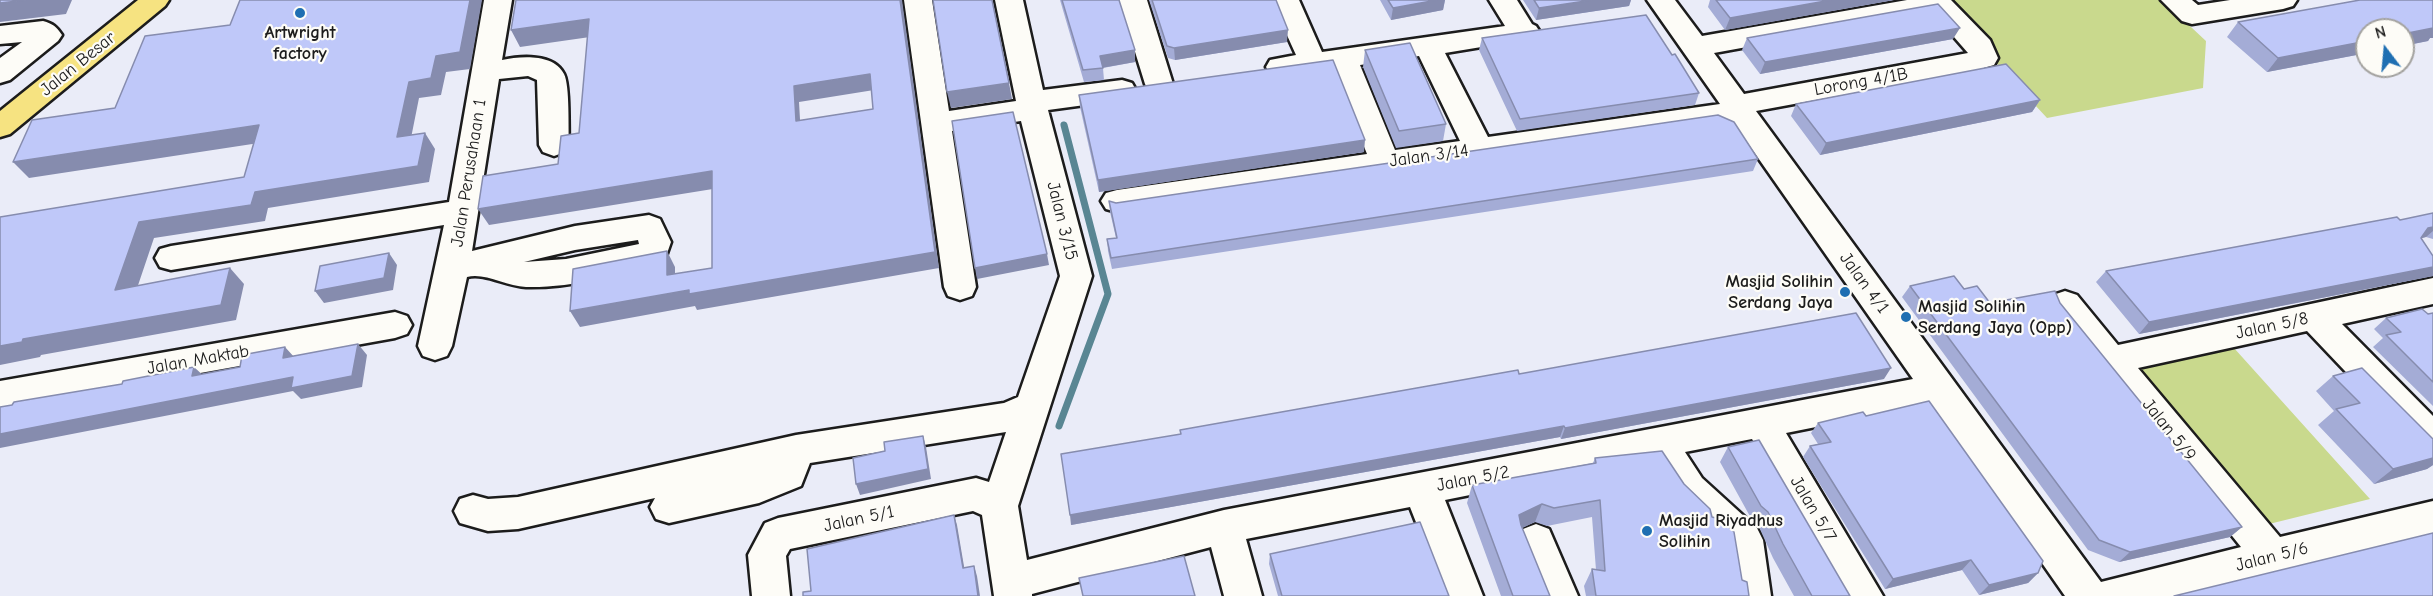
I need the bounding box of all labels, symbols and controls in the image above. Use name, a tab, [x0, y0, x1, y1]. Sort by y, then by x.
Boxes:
marker: Artwright factory	[293, 6, 307, 20]
north arrow	[2355, 18, 2415, 78]
place label: Artwright factory	[264, 22, 336, 64]
text: N	[2373, 23, 2388, 43]
street label: Jalan Besar	[36, 27, 120, 101]
street label: Lorong 4/1B	[1812, 63, 1910, 101]
street label: Jalan Perusahaan 1	[447, 98, 491, 248]
street label: Jalan 3/14	[1388, 140, 1470, 172]
street label: Jalan 3/15	[1042, 179, 1082, 263]
street label: Jalan 4/1	[1835, 248, 1893, 318]
place label: Masjid Solihin Serdang Jaya	[1725, 271, 1833, 314]
marker: Masjid Solihin Serdang Jaya	[1838, 285, 1852, 299]
place label: Masjid Solihin Serdang Jaya (Opp)	[1918, 296, 2072, 338]
street label: Jalan 5/8	[2234, 308, 2310, 344]
marker: Masjid Solihin Serdang Jaya (Opp)	[1899, 310, 1913, 324]
street label: Jalan Maktab	[145, 340, 251, 380]
street label: Jalan 5/9	[2137, 394, 2201, 466]
street label: Jalan 5/2	[1435, 461, 1511, 497]
street label: Jalan 5/7	[1785, 472, 1841, 546]
street label: Jalan 5/1	[822, 501, 896, 537]
place label: Masjid Riyadhus Solihin	[1659, 510, 1783, 552]
marker: Masjid Riyadhus Solihin	[1640, 524, 1654, 538]
street label: Jalan 5/6	[2233, 538, 2311, 576]

